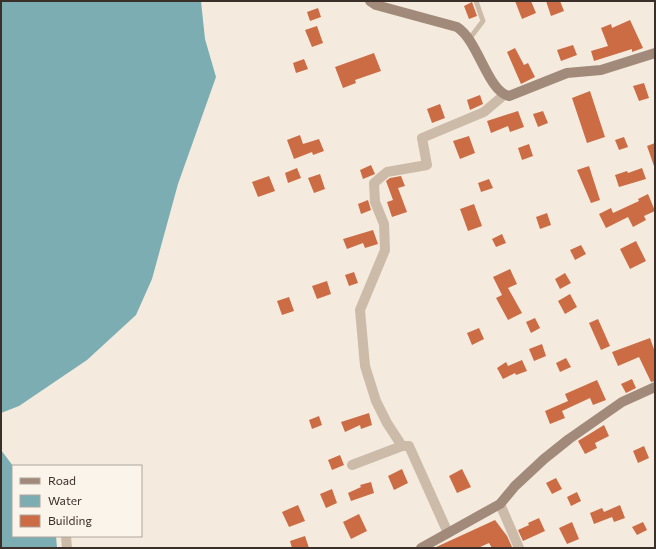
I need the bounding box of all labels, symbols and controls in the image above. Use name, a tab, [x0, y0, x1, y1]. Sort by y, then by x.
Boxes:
legend	[12, 465, 142, 537]
text: Road	[48, 473, 76, 487]
text: Water	[48, 493, 82, 507]
text: Building	[48, 513, 92, 527]

